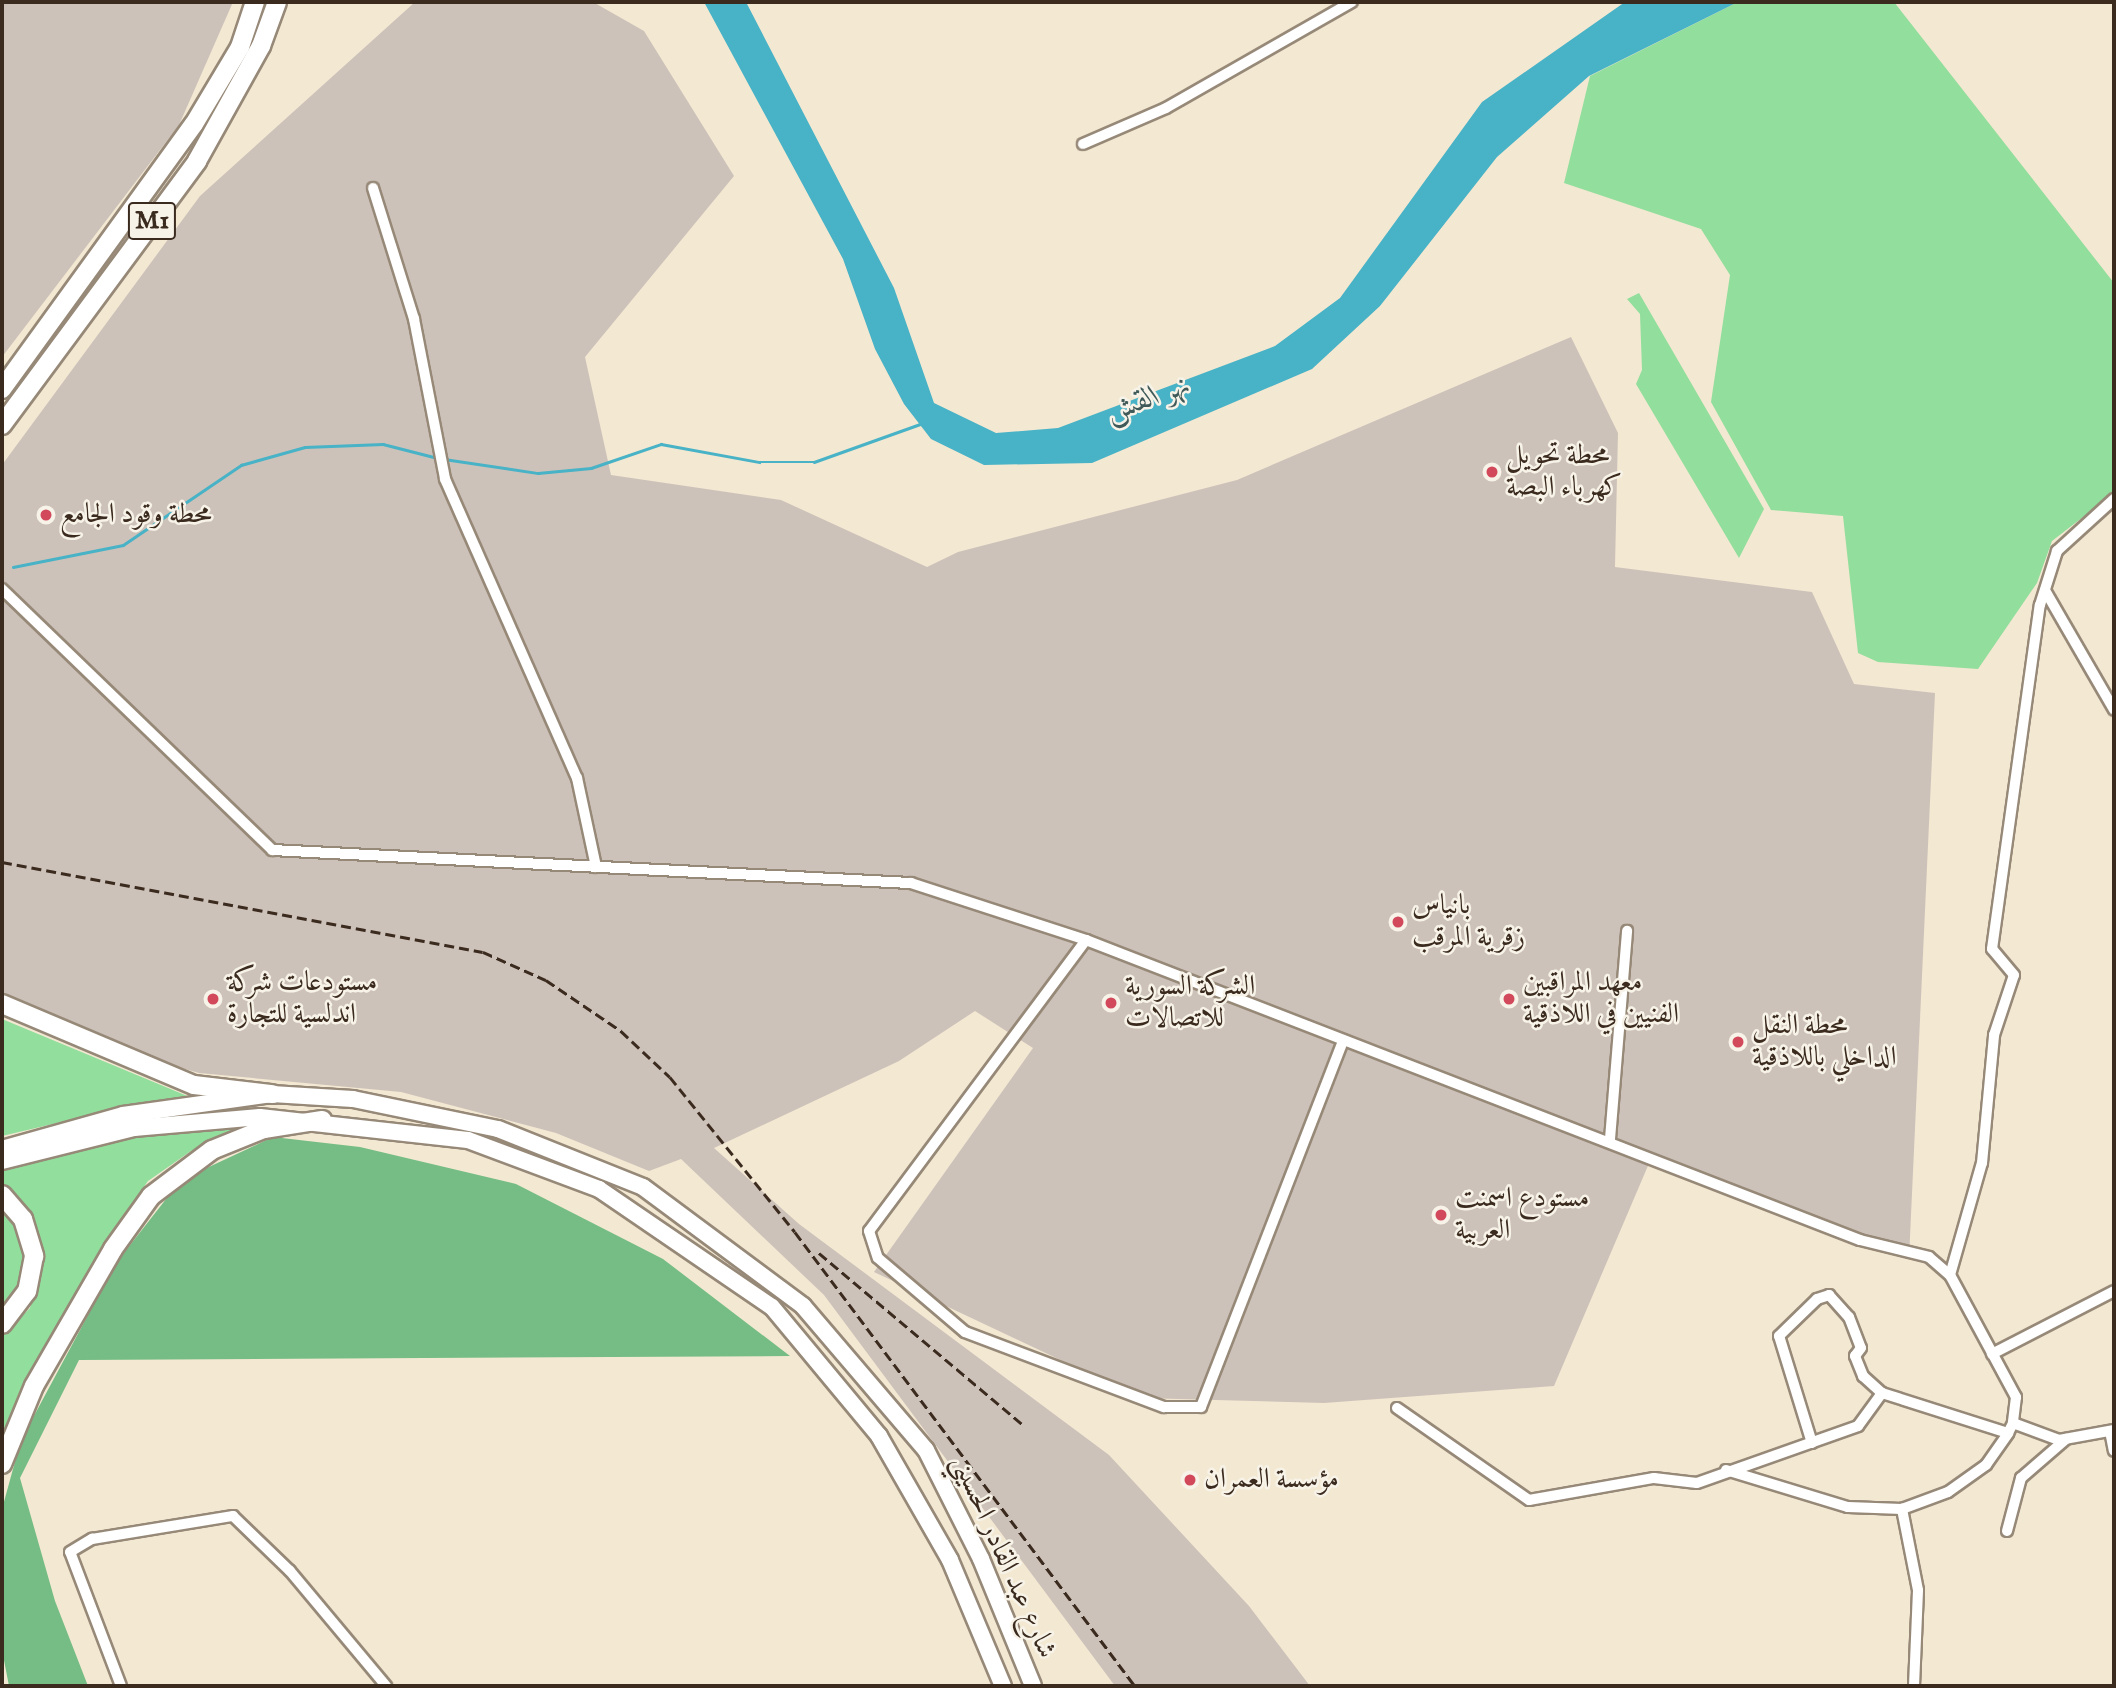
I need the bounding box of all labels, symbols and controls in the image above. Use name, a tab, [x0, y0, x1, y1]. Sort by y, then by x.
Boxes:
road number: M1	[128, 198, 176, 244]
water label: نهر القش	[1100, 367, 1196, 431]
place label: محطة تحويل كهرباء البصة	[1506, 439, 1622, 505]
marker: محطة تحويل كهرباء البصة	[1484, 464, 1500, 480]
place label: محطة وقود الجامع	[60, 498, 212, 532]
marker: محطة وقود الجامع	[38, 507, 54, 523]
place label: بانياس زقرية المرقب	[1412, 889, 1525, 955]
marker: بانياس زقرية المرقب	[1390, 914, 1406, 930]
place label: مستودعات شركة اندلسية للتجارة	[227, 966, 377, 1032]
place label: معهد المراقبين الفنيين في اللاذقية	[1523, 966, 1679, 1032]
place label: الشركة السورية للاتصالات	[1125, 970, 1255, 1036]
marker: مستودعات شركة اندلسية للتجارة	[205, 991, 221, 1007]
marker: معهد المراقبين الفنيين في اللاذقية	[1501, 991, 1517, 1007]
marker: الشركة السورية للاتصالات	[1103, 995, 1119, 1011]
place label: محطة النقل الداخلي باللاذقية	[1752, 1009, 1897, 1075]
marker: محطة النقل الداخلي باللاذقية	[1730, 1034, 1746, 1050]
place label: مستودع اسمنت العربية	[1455, 1182, 1589, 1248]
marker: مستودع اسمنت العربية	[1433, 1207, 1449, 1223]
street label: شارع عبد القادر الحسيني	[943, 1450, 1063, 1664]
place label: مؤسسة العمران	[1204, 1463, 1339, 1497]
marker: مؤسسة العمران	[1182, 1472, 1198, 1488]

